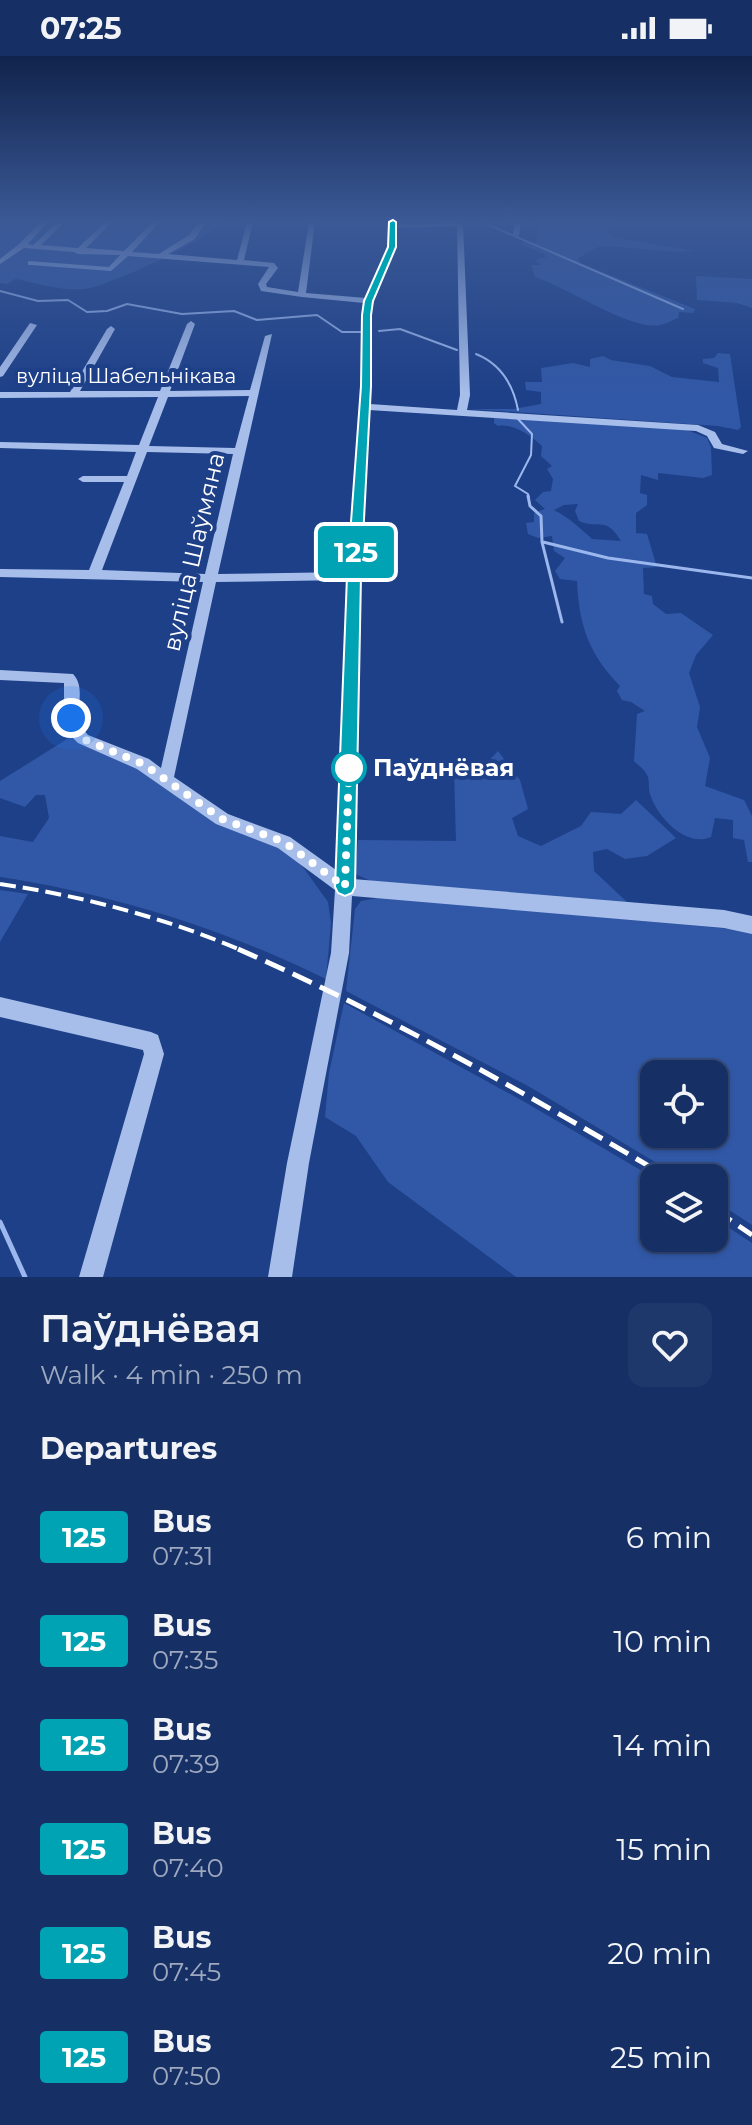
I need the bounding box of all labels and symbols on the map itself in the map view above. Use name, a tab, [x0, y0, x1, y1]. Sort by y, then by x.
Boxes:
street label: вуліца Шабельнікава	[16, 364, 236, 388]
street label: вуліца Шаўмяна	[157, 450, 230, 654]
line badge: 125	[310, 526, 402, 578]
your location	[51, 698, 91, 738]
marker: Паўднёвая	[332, 751, 366, 785]
place label: Паўднёвая	[373, 753, 514, 782]

